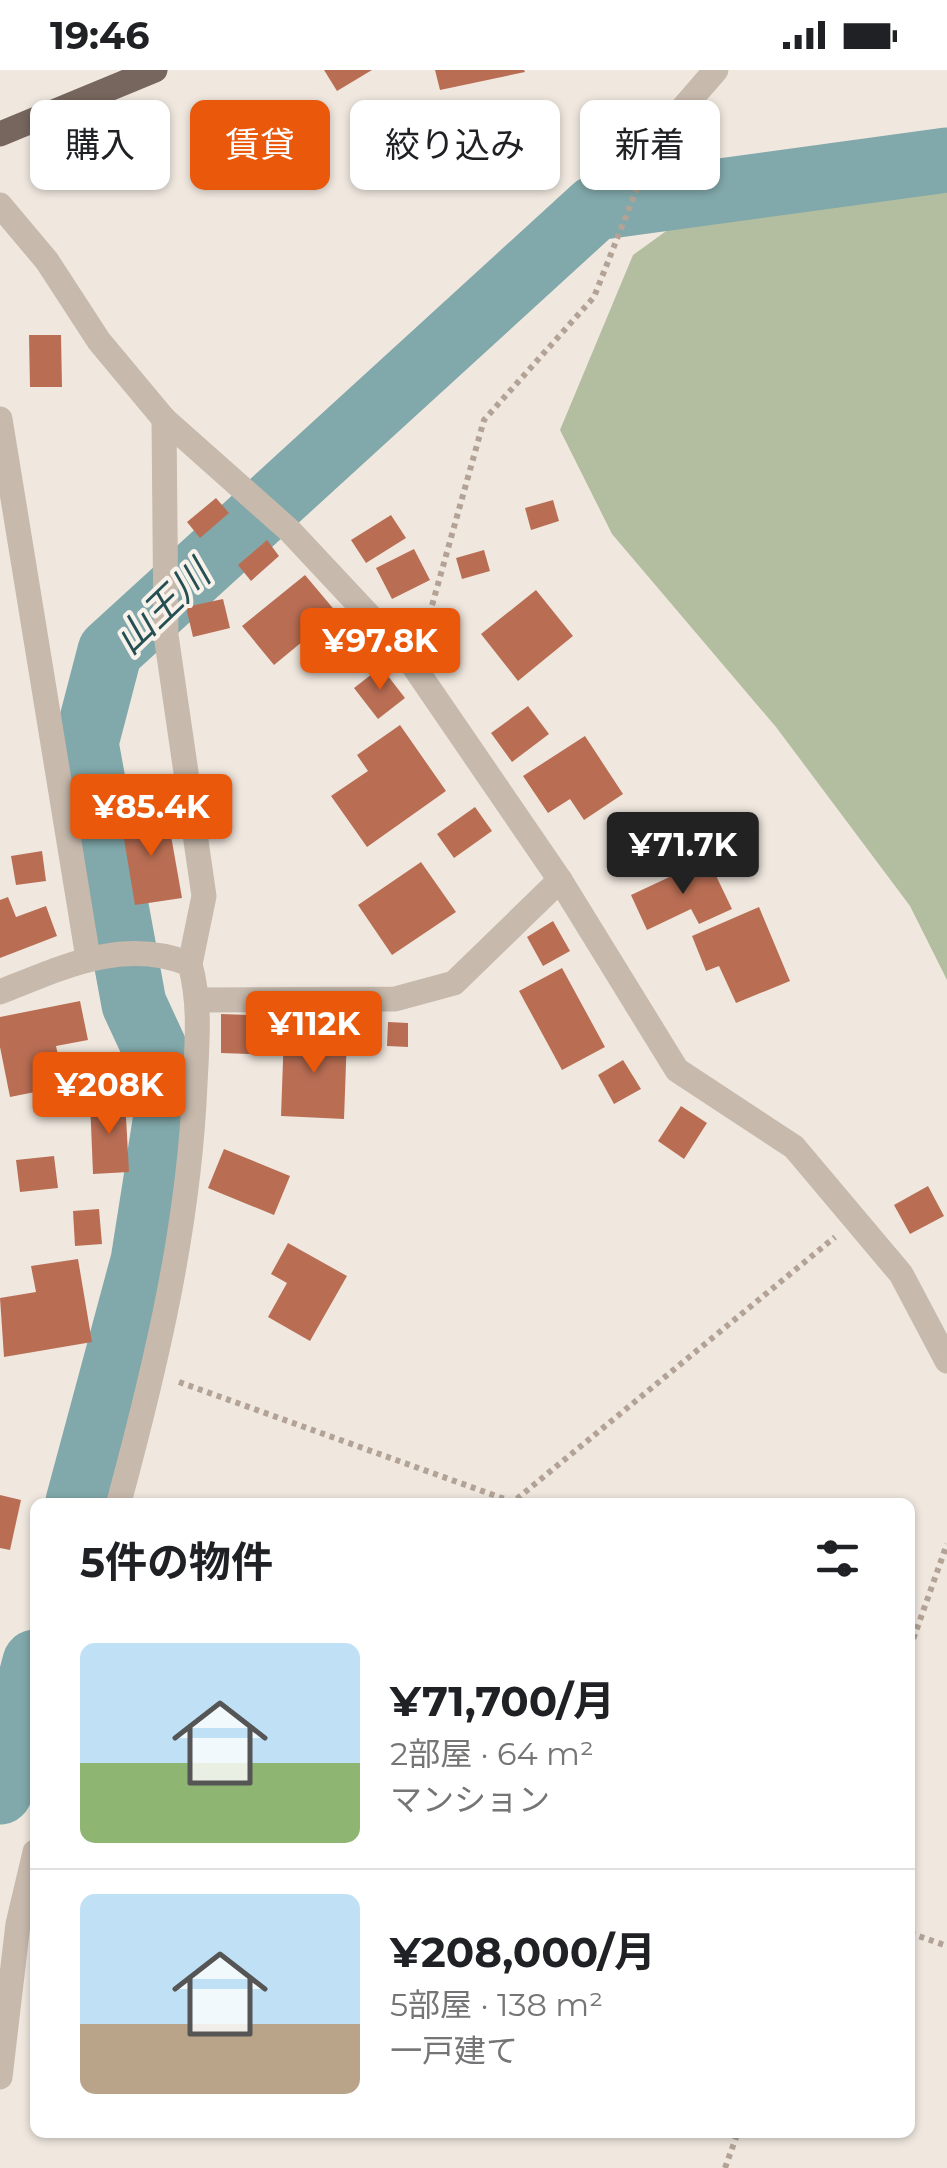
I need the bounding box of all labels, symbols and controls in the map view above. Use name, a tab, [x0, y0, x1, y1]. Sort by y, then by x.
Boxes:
text: 19:46	[50, 12, 149, 59]
chip: 購入	[30, 100, 170, 190]
chip: 賃貸	[190, 100, 330, 190]
chip: 絞り込み	[350, 100, 560, 190]
chip: 新着	[580, 100, 720, 190]
water label: 山王川	[105, 548, 222, 664]
pin: ¥97.8K	[299, 608, 461, 693]
text: ¥97.8K	[322, 621, 438, 660]
pin: ¥85.4K	[70, 774, 232, 859]
text: ¥85.4K	[92, 787, 210, 826]
pin: ¥71.7K	[602, 812, 764, 897]
text: ¥71.7K	[629, 825, 737, 864]
pin: ¥112K	[244, 991, 384, 1076]
text: ¥112K	[268, 1004, 360, 1043]
pin: ¥208K	[39, 1052, 179, 1137]
text: ¥208K	[55, 1065, 163, 1104]
icon: filters	[810, 1531, 865, 1586]
text: 5件の物件	[80, 1536, 273, 1588]
text: ¥71,700/月	[390, 1675, 615, 1727]
icon: home	[160, 1683, 280, 1803]
text: 2部屋 · 64 m²	[390, 1734, 594, 1773]
text: マンション	[390, 1780, 550, 1819]
text: ¥208,000/月	[390, 1926, 656, 1978]
icon: home	[160, 1934, 280, 2054]
text: 5部屋 · 138 m²	[390, 1985, 603, 2024]
text: 一戸建て	[390, 2031, 518, 2070]

